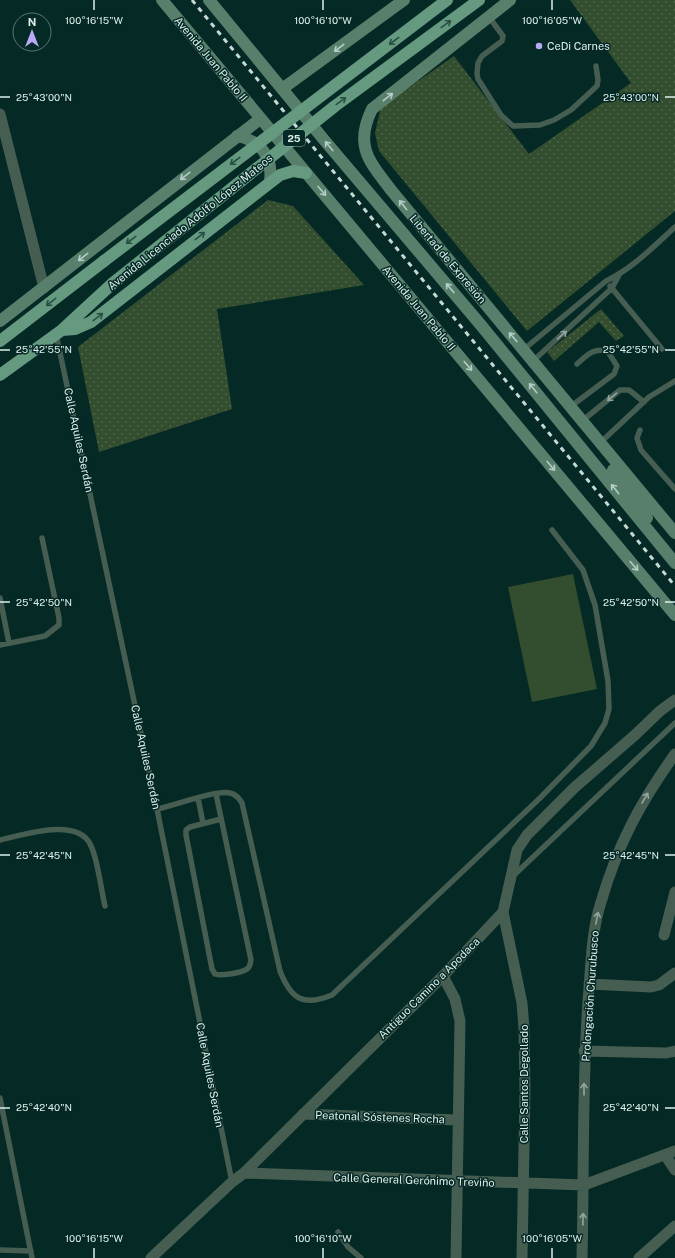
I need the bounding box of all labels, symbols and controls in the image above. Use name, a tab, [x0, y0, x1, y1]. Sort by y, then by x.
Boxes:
north arrow	[12, 12, 52, 52]
text: 100°16'15"W	[65, 14, 123, 26]
street label: Avenida Juan Pablo II	[172, 14, 250, 104]
text: 100°16'10"W	[294, 14, 352, 26]
text: 100°16'05"W	[522, 14, 582, 26]
text: N	[28, 16, 36, 28]
one-way arrow	[440, 20, 451, 29]
one-way arrow	[389, 36, 400, 45]
place label: CeDi Carnes	[547, 40, 610, 52]
marker: CeDi Carnes	[534, 41, 544, 51]
one-way arrow	[333, 44, 344, 53]
text: 25°43'00"N	[16, 91, 72, 103]
text: 25°43'00"N	[603, 91, 659, 103]
one-way arrow	[382, 92, 393, 101]
one-way arrow	[335, 97, 346, 105]
road number: 25	[283, 130, 305, 146]
one-way arrow	[325, 141, 334, 152]
street label: Avenida Licenciado Adolfo López Mateos	[105, 152, 275, 292]
one-way arrow	[229, 157, 240, 166]
one-way arrow	[180, 172, 191, 181]
one-way arrow	[317, 186, 326, 197]
one-way arrow	[399, 199, 407, 210]
street label: Libertad de Expresión	[408, 212, 488, 306]
one-way arrow	[194, 232, 205, 241]
one-way arrow	[126, 236, 137, 244]
one-way arrow	[77, 252, 88, 261]
street label: Avenida Juan Pablo II	[380, 263, 458, 353]
one-way arrow	[445, 283, 454, 294]
one-way arrow	[45, 298, 56, 306]
one-way arrow	[92, 312, 103, 321]
one-way arrow	[557, 330, 567, 340]
one-way arrow	[508, 332, 517, 343]
text: 25°42'55"N	[16, 343, 72, 355]
text: 25°42'55"N	[603, 343, 659, 355]
one-way arrow	[463, 361, 472, 372]
one-way arrow	[528, 383, 537, 394]
street label: Calle Aquiles Serdán	[62, 387, 96, 493]
one-way arrow	[607, 392, 618, 401]
one-way arrow	[546, 461, 555, 472]
one-way arrow	[610, 484, 619, 495]
one-way arrow	[630, 561, 639, 571]
text: 25°42'50"N	[16, 596, 72, 608]
text: 25°42'50"N	[603, 596, 659, 608]
street label: Calle Aquiles Serdán	[129, 704, 163, 810]
one-way arrow	[642, 792, 650, 804]
text: 25°42'45"N	[16, 849, 72, 861]
text: 25°42'45"N	[603, 849, 659, 861]
one-way arrow	[593, 912, 601, 925]
street label: Prolongación Churubusco	[579, 930, 601, 1062]
street label: Antiguo Camino a Apodaca	[376, 935, 482, 1041]
street label: Calle Aquiles Serdán	[194, 1022, 226, 1128]
street label: Calle Santos Degollado	[518, 1025, 530, 1143]
one-way arrow	[580, 1083, 588, 1096]
text: 25°42'40"N	[16, 1101, 72, 1113]
text: 25°42'40"N	[603, 1101, 659, 1113]
street label: Peatonal Sóstenes Rocha	[315, 1109, 445, 1125]
street label: Calle General Gerónimo Treviño	[333, 1171, 495, 1189]
one-way arrow	[579, 1213, 587, 1226]
text: 100°16'15"W	[65, 1232, 123, 1244]
text: 100°16'10"W	[294, 1232, 352, 1244]
text: 100°16'05"W	[522, 1232, 582, 1244]

